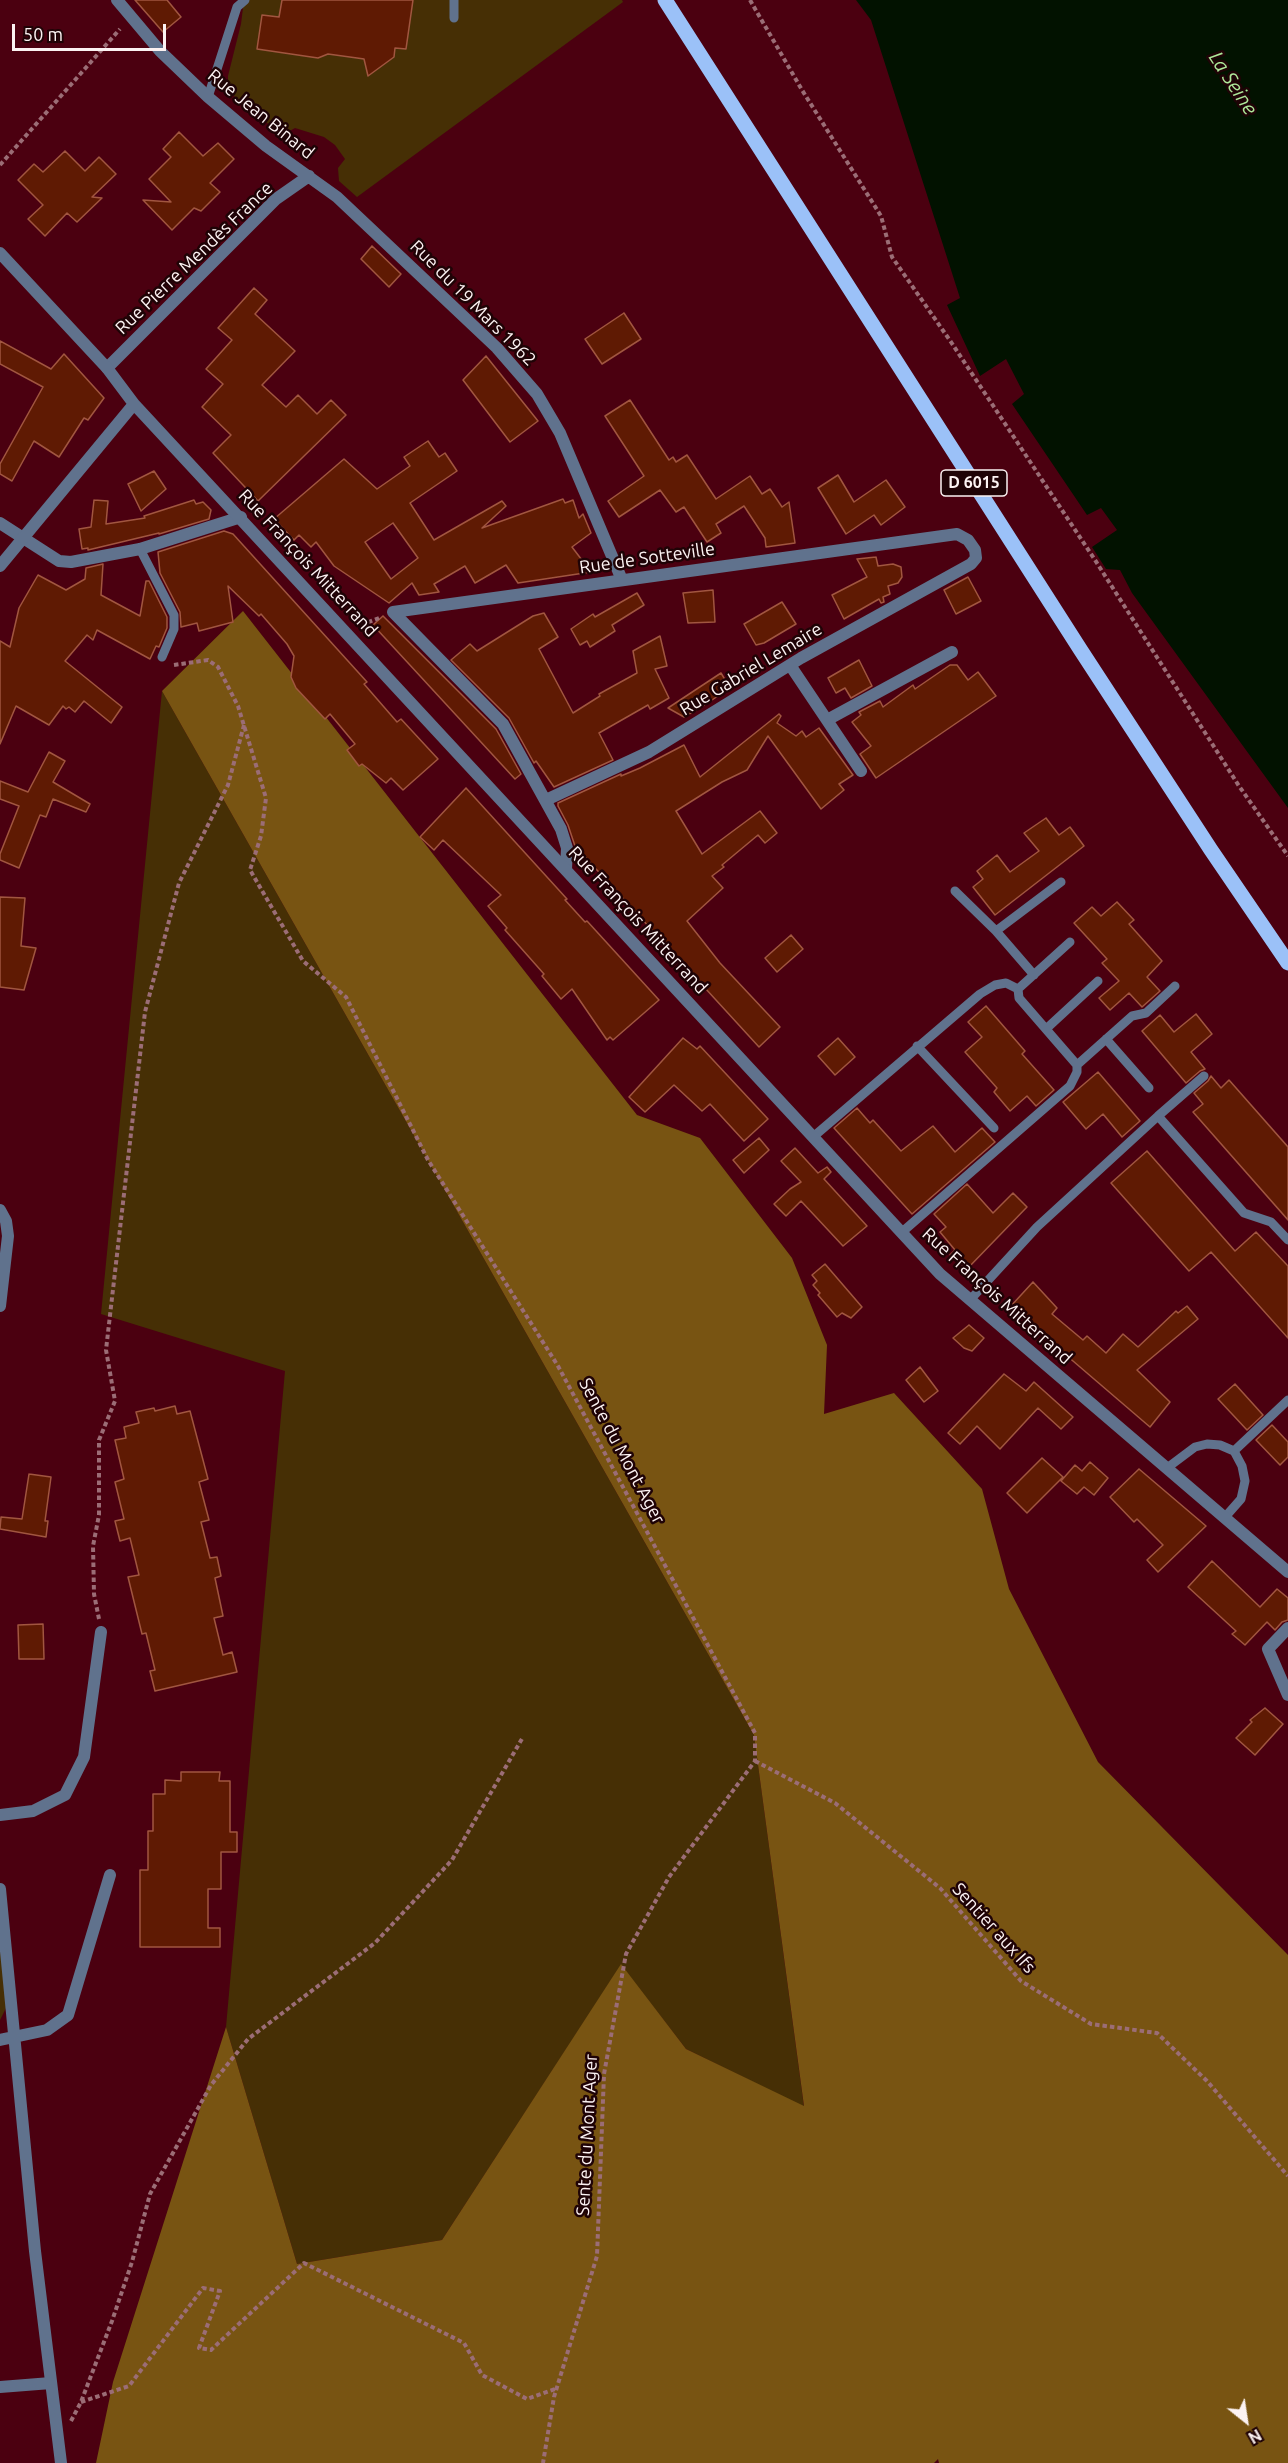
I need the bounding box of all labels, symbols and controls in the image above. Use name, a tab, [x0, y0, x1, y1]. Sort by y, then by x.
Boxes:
scale bar	[15, 12, 170, 50]
text: 50 m	[23, 24, 63, 44]
water label: La Seine	[1204, 47, 1262, 119]
street label: Rue Jean Binard	[203, 64, 319, 164]
street label: Rue Pierre Mendès France	[111, 177, 277, 339]
street label: Rue du 19 Mars 1962	[406, 236, 540, 370]
road number: D 6015	[941, 470, 1007, 496]
street label: Rue François Mitterrand	[234, 485, 382, 641]
street label: Rue de Sotteville	[578, 538, 716, 578]
street label: Rue Gabriel Lemaire	[676, 618, 826, 720]
street label: Rue François Mitterrand	[564, 842, 712, 998]
street label: Rue François Mitterrand	[918, 1223, 1076, 1369]
street label: Sente du Mont Ager	[574, 1374, 670, 1528]
street label: Sentier aux Ifs	[948, 1878, 1040, 1978]
street label: Sente du Mont Ager	[572, 2053, 602, 2217]
north arrow	[1216, 2391, 1276, 2451]
text: N	[1245, 2426, 1265, 2447]

